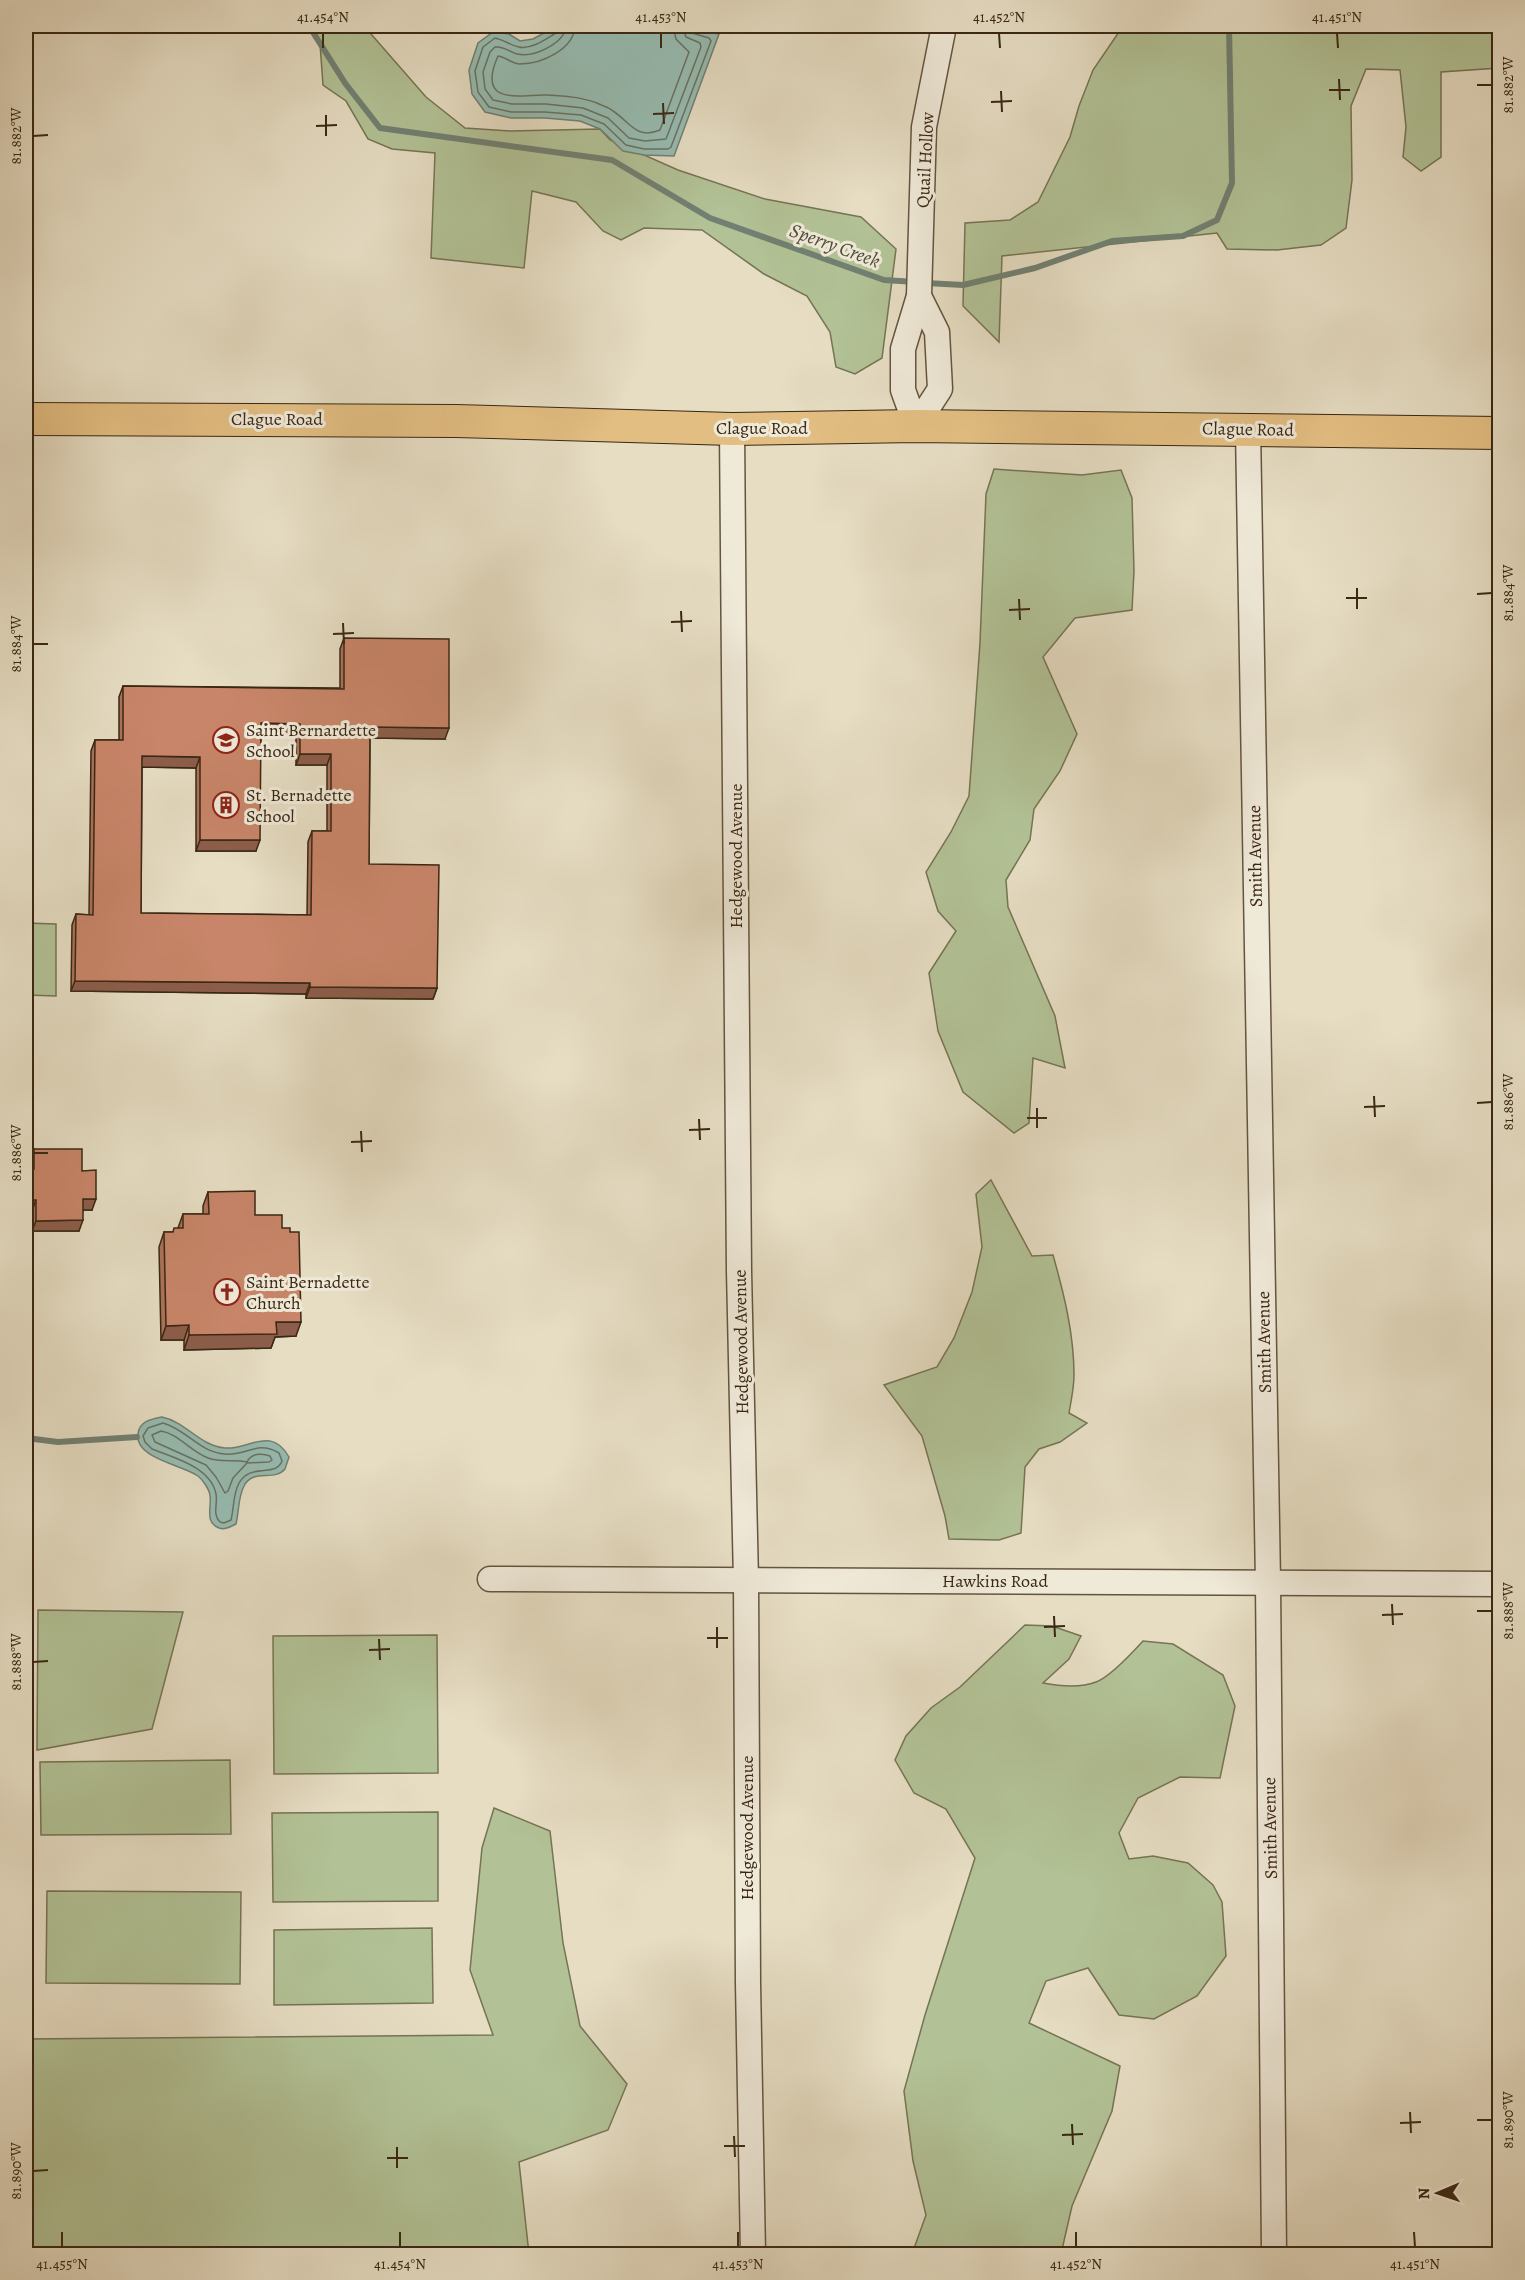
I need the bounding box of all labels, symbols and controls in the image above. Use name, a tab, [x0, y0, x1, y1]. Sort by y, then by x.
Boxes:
text: 41.454°N	[297, 7, 349, 27]
text: 41.453°N	[635, 7, 687, 27]
text: 41.452°N	[973, 7, 1025, 27]
text: 41.451°N	[1312, 7, 1362, 27]
text: 81.882°W	[1498, 56, 1518, 114]
text: 81.882°W	[6, 107, 26, 165]
street label: Quail Hollow	[911, 111, 940, 209]
water label: Sperry Creek	[786, 217, 884, 274]
street label: Clague Road	[231, 407, 323, 431]
street label: Clague Road	[716, 416, 808, 440]
street label: Clague Road	[1202, 416, 1294, 442]
text: 81.884°W	[1498, 565, 1518, 621]
text: 81.884°W	[6, 616, 26, 672]
place label: Saint Bernardette School	[246, 718, 376, 763]
school or university icon: Saint Bernardette School	[211, 725, 241, 755]
place label: St. Bernadette School	[246, 783, 352, 828]
street label: Hedgewood Avenue	[724, 783, 748, 929]
building icon: St. Bernadette School	[211, 790, 241, 820]
street label: Smith Avenue	[1242, 805, 1268, 907]
text: 81.886°W	[1498, 1074, 1518, 1130]
text: 81.886°W	[6, 1125, 26, 1181]
street label: Hedgewood Avenue	[728, 1269, 754, 1415]
place label: Saint Bernadette Church	[246, 1270, 369, 1315]
church icon: Saint Bernadette Church	[212, 1277, 242, 1307]
street label: Smith Avenue	[1251, 1291, 1277, 1393]
street label: Hawkins Road	[942, 1569, 1048, 1593]
text: 81.888°W	[1498, 1582, 1518, 1640]
text: 81.888°W	[6, 1633, 26, 1691]
street label: Hedgewood Avenue	[735, 1755, 759, 1901]
street label: Smith Avenue	[1257, 1777, 1283, 1879]
text: 81.890°W	[1498, 2091, 1518, 2149]
text: 81.890°W	[6, 2142, 26, 2200]
north arrow	[1408, 2163, 1468, 2223]
text: N	[1413, 2187, 1435, 2200]
text: 41.455°N	[36, 2254, 88, 2274]
text: 41.454°N	[374, 2254, 426, 2274]
text: 41.453°N	[712, 2254, 764, 2274]
text: 41.452°N	[1050, 2254, 1102, 2274]
text: 41.451°N	[1390, 2254, 1440, 2274]

